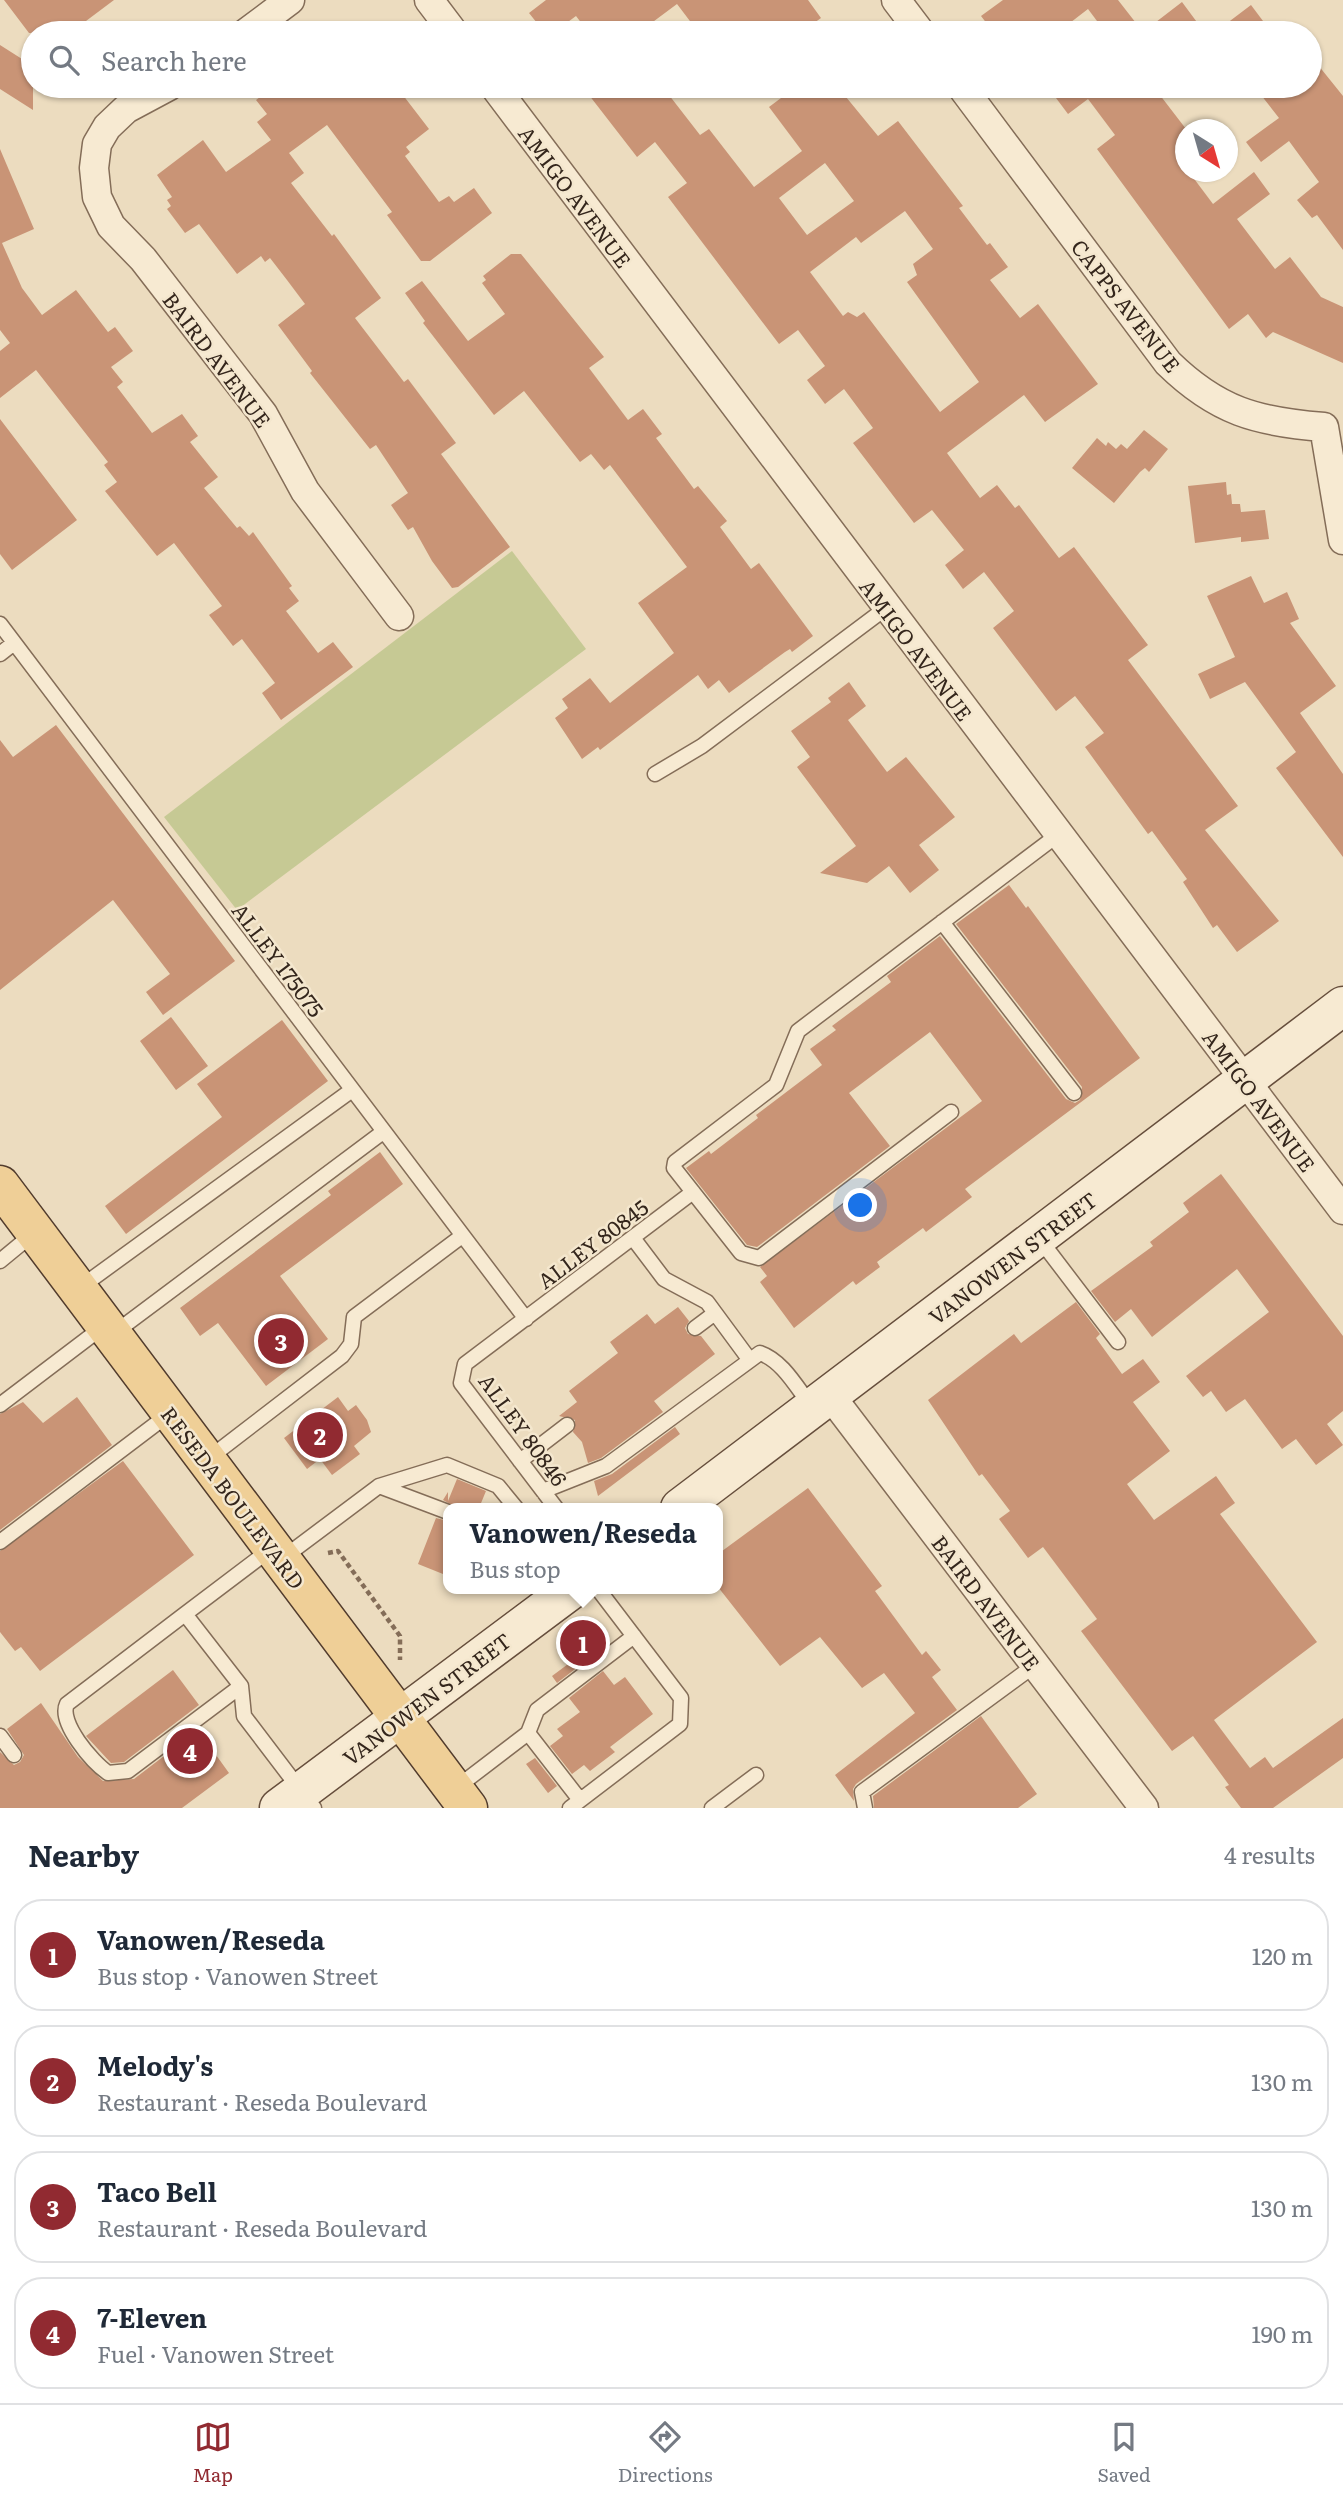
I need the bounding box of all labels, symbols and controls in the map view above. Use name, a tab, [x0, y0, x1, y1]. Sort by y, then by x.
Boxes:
search box	[21, 21, 1322, 98]
text: Search here	[101, 40, 247, 79]
icon: search	[45, 41, 83, 79]
street label: AMIGO AVENUE	[512, 118, 640, 274]
north arrow	[1175, 119, 1238, 182]
street label: CAPPS AVENUE	[1065, 232, 1189, 378]
street label: BAIRD AVENUE	[157, 285, 279, 433]
street label: AMIGO AVENUE	[853, 571, 981, 727]
street label: ALLEY 175075	[226, 895, 332, 1023]
street label: AMIGO AVENUE	[1196, 1022, 1324, 1178]
street label: VANOWEN STREET	[921, 1183, 1103, 1331]
your location	[843, 1188, 877, 1222]
street label: ALLEY 80845	[530, 1191, 654, 1295]
pin: 3	[258, 1315, 304, 1367]
street label: ALLEY 80846	[473, 1366, 575, 1492]
street label: RESEDA BOULEVARD	[155, 1399, 313, 1595]
pin: 2	[297, 1409, 343, 1461]
popup	[443, 1503, 723, 1594]
text: Vanowen/Reseda	[469, 1512, 697, 1551]
street label: BAIRD AVENUE	[926, 1528, 1048, 1676]
text: Bus stop	[469, 1551, 561, 1585]
pin: 1	[560, 1617, 606, 1669]
street label: VANOWEN STREET	[335, 1624, 517, 1772]
pin: 4	[167, 1725, 213, 1777]
text: Nearby	[28, 1832, 139, 1876]
text: 4 results	[1224, 1837, 1315, 1871]
text: Vanowen/Reseda	[97, 1919, 325, 1958]
text: 1	[48, 1938, 58, 1972]
text: 120 m	[1252, 1938, 1313, 1972]
text: Bus stop · Vanowen Street	[97, 1958, 378, 1992]
text: Melody's	[97, 2045, 213, 2084]
text: 2	[47, 2064, 59, 2098]
text: 130 m	[1251, 2064, 1313, 2098]
text: Restaurant · Reseda Boulevard	[97, 2084, 427, 2118]
text: Taco Bell	[97, 2171, 217, 2210]
text: 3	[47, 2190, 59, 2224]
text: 130 m	[1251, 2190, 1313, 2224]
text: Restaurant · Reseda Boulevard	[97, 2210, 427, 2244]
text: 7-Eleven	[97, 2297, 207, 2336]
text: 4	[46, 2316, 60, 2350]
text: 190 m	[1251, 2316, 1313, 2350]
text: Fuel · Vanowen Street	[97, 2336, 334, 2370]
tab: Map	[192, 2418, 233, 2488]
tab: Directions	[618, 2418, 713, 2488]
tab: Saved	[1098, 2418, 1151, 2488]

